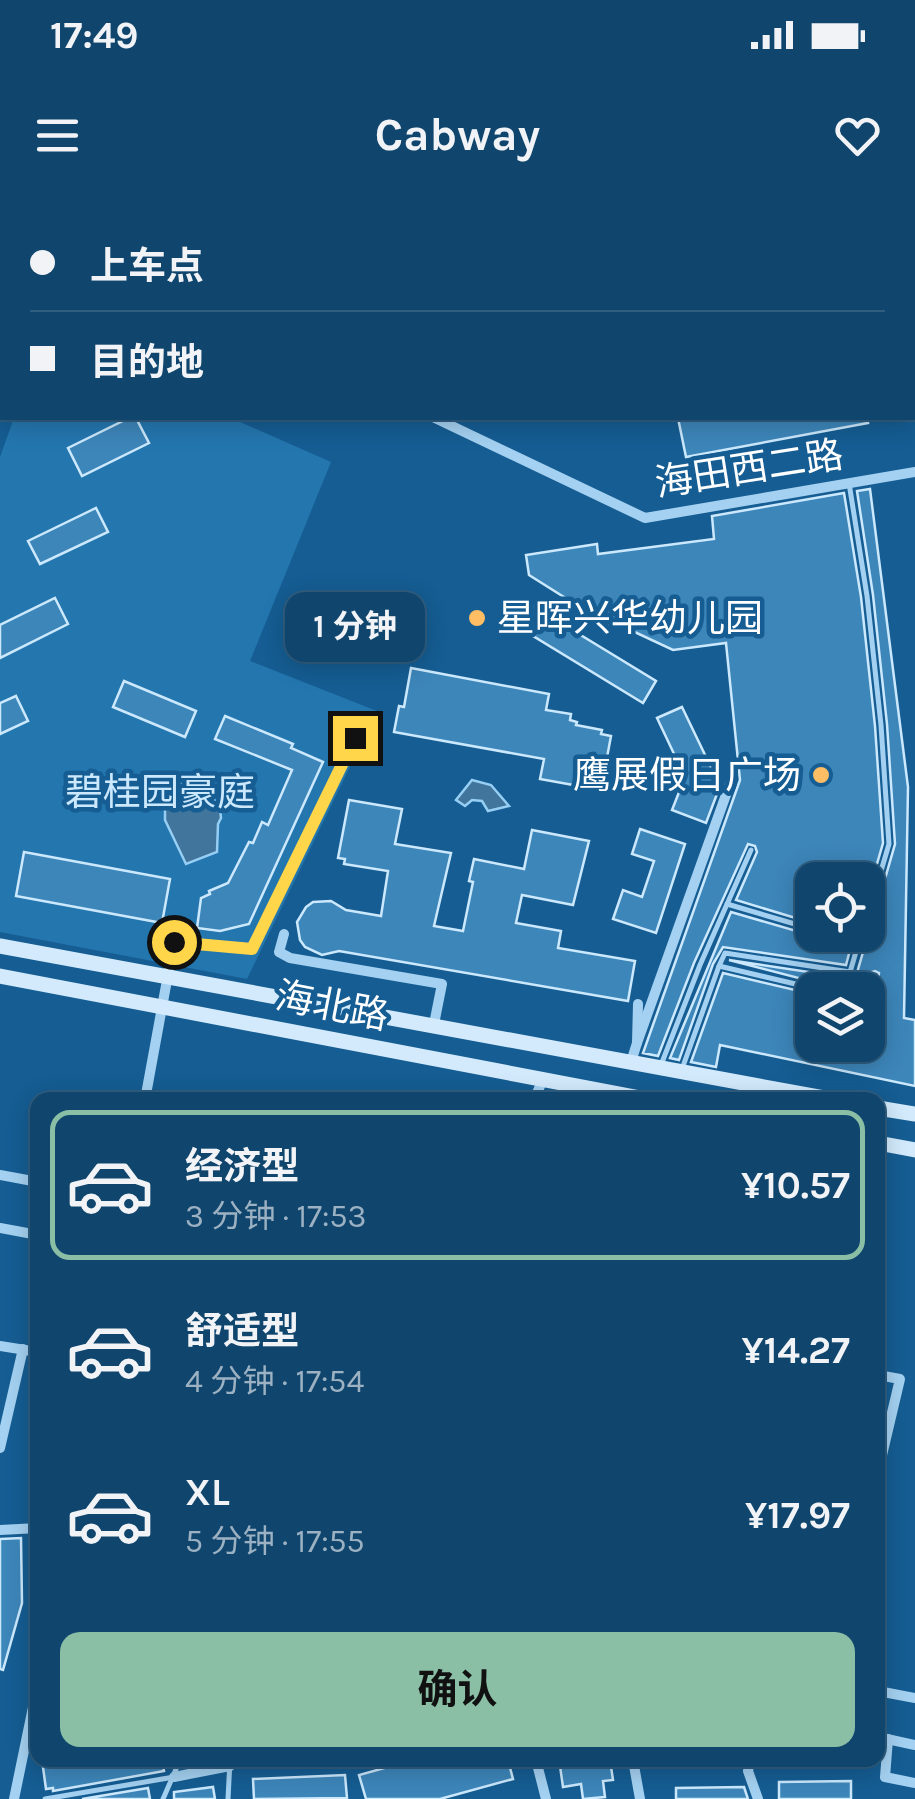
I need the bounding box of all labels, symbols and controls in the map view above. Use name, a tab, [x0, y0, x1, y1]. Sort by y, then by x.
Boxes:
text: 17:49	[50, 13, 138, 58]
icon: menu	[30, 108, 85, 163]
icon: heart	[830, 108, 885, 163]
text: Cabway	[375, 109, 540, 161]
text: 上车点	[90, 244, 204, 289]
text: 目的地	[90, 340, 204, 385]
street label: 海田西二路	[652, 432, 846, 506]
callout: 1 分钟	[285, 593, 425, 663]
place label: 星晖兴华幼儿园	[497, 596, 763, 641]
marker: 星晖兴华幼儿园	[466, 607, 488, 629]
text: 1 分钟	[313, 608, 397, 645]
route end	[333, 716, 378, 761]
place label: 鹰展假日广场	[573, 753, 801, 798]
marker: 鹰展假日广场	[810, 764, 832, 786]
park label: 碧桂园豪庭	[65, 770, 255, 815]
map controls	[795, 862, 885, 1062]
button: locate	[795, 862, 885, 952]
route start	[152, 920, 197, 965]
button: layers	[795, 972, 885, 1062]
street label: 海北路	[272, 973, 392, 1039]
icon: car	[65, 1140, 155, 1230]
text: 经济型	[185, 1144, 299, 1189]
text: ¥10.57	[741, 1163, 850, 1208]
text: 3 分钟 · 17:53	[185, 1198, 366, 1235]
icon: car	[65, 1305, 155, 1395]
text: 舒适型	[185, 1309, 299, 1354]
text: ¥14.27	[741, 1328, 850, 1373]
text: 4 分钟 · 17:54	[185, 1363, 364, 1400]
icon: car	[65, 1470, 155, 1560]
text: XL	[185, 1470, 230, 1515]
text: ¥17.97	[745, 1493, 850, 1538]
text: 5 分钟 · 17:55	[185, 1523, 365, 1560]
button: 确认	[60, 1632, 855, 1747]

